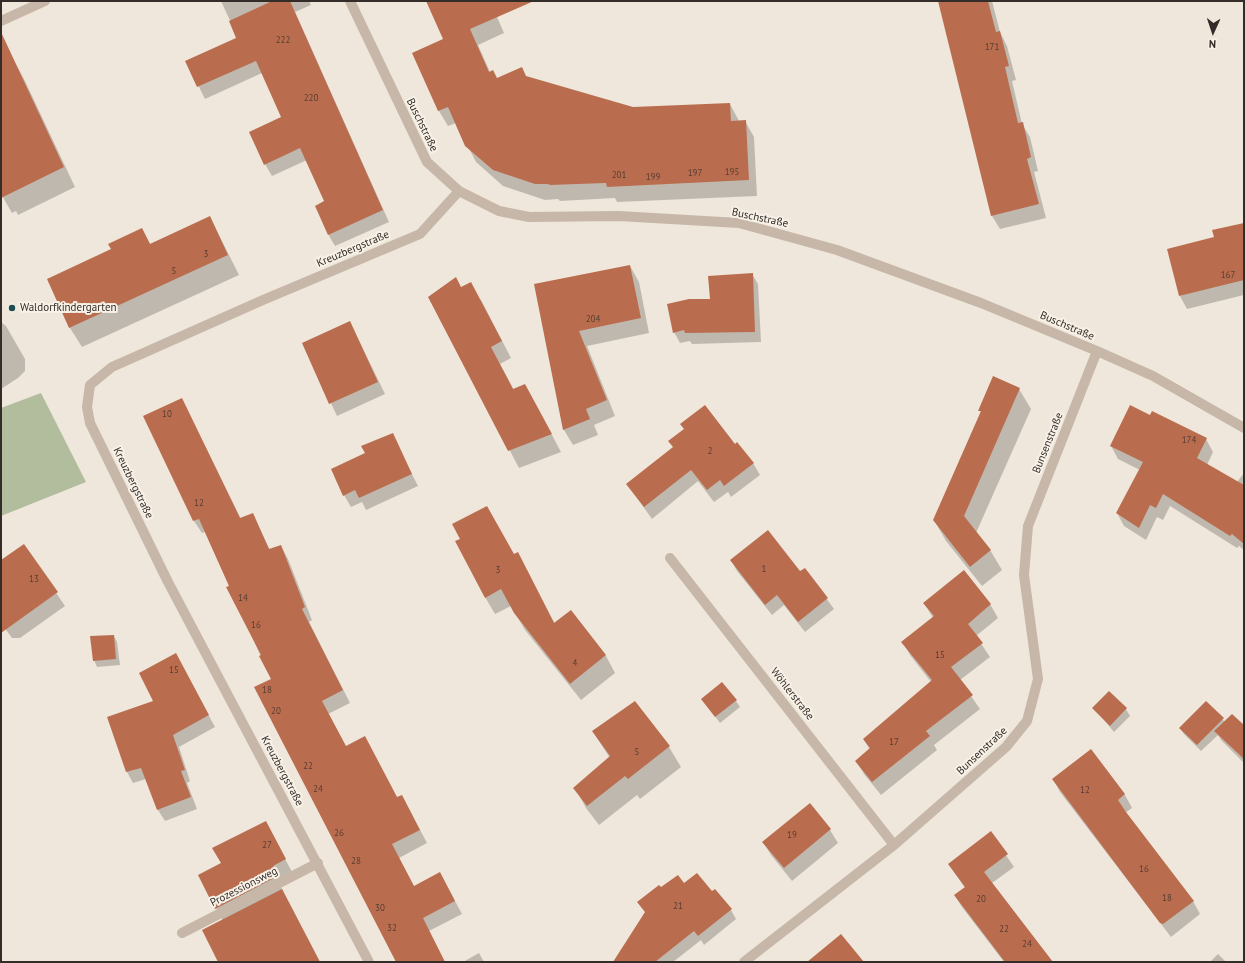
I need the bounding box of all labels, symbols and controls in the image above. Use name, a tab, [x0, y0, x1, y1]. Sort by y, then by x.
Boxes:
north arrow	[1193, 12, 1233, 52]
house number: 222	[276, 35, 290, 45]
text: N	[1208, 37, 1216, 51]
house number: 171	[985, 42, 999, 52]
house number: 220	[304, 93, 318, 103]
street label: Buschstraße	[403, 96, 441, 154]
house number: 195	[725, 167, 739, 177]
house number: 197	[688, 168, 702, 178]
house number: 201	[612, 170, 626, 180]
house number: 199	[646, 172, 660, 182]
street label: Buschstraße	[730, 206, 790, 230]
street label: Kreuzbergstraße	[315, 228, 391, 270]
house number: 3	[204, 249, 208, 259]
house number: 5	[172, 266, 176, 276]
house number: 167	[1221, 270, 1235, 280]
place label: Waldorfkindergarten	[20, 301, 117, 315]
marker: Waldorfkindergarten	[7, 303, 17, 313]
street label: Buschstraße	[1038, 309, 1096, 343]
house number: 204	[586, 314, 600, 324]
house number: 10	[162, 409, 172, 419]
street label: Bunsenstraße	[1030, 411, 1066, 475]
house number: 174	[1182, 435, 1196, 445]
street label: Kreuzbergstraße	[110, 445, 156, 521]
house number: 2	[708, 446, 712, 456]
house number: 12	[194, 498, 204, 508]
house number: 1	[762, 564, 766, 574]
house number: 3	[496, 565, 500, 575]
house number: 13	[29, 574, 39, 584]
house number: 14	[238, 593, 248, 603]
house number: 16	[251, 620, 261, 630]
house number: 15	[935, 650, 945, 660]
house number: 4	[573, 658, 577, 668]
house number: 15	[169, 665, 179, 675]
street label: Wöhlerstraße	[767, 665, 817, 723]
house number: 18	[262, 685, 272, 695]
house number: 20	[271, 706, 281, 716]
street label: Bunsenstraße	[954, 724, 1010, 778]
street label: Kreuzbergstraße	[258, 734, 306, 808]
house number: 17	[889, 737, 899, 747]
house number: 5	[635, 747, 639, 757]
house number: 22	[303, 761, 313, 771]
house number: 24	[313, 784, 323, 794]
house number: 12	[1080, 785, 1090, 795]
house number: 26	[334, 828, 344, 838]
house number: 19	[787, 830, 797, 840]
house number: 27	[262, 840, 272, 850]
house number: 28	[351, 856, 361, 866]
street label: Prozessionsweg	[208, 864, 280, 910]
house number: 16	[1139, 864, 1149, 874]
house number: 18	[1162, 893, 1172, 903]
house number: 20	[976, 894, 986, 904]
house number: 21	[673, 901, 683, 911]
house number: 30	[375, 903, 385, 913]
house number: 32	[387, 923, 397, 933]
house number: 22	[999, 924, 1009, 934]
house number: 24	[1022, 939, 1032, 949]

